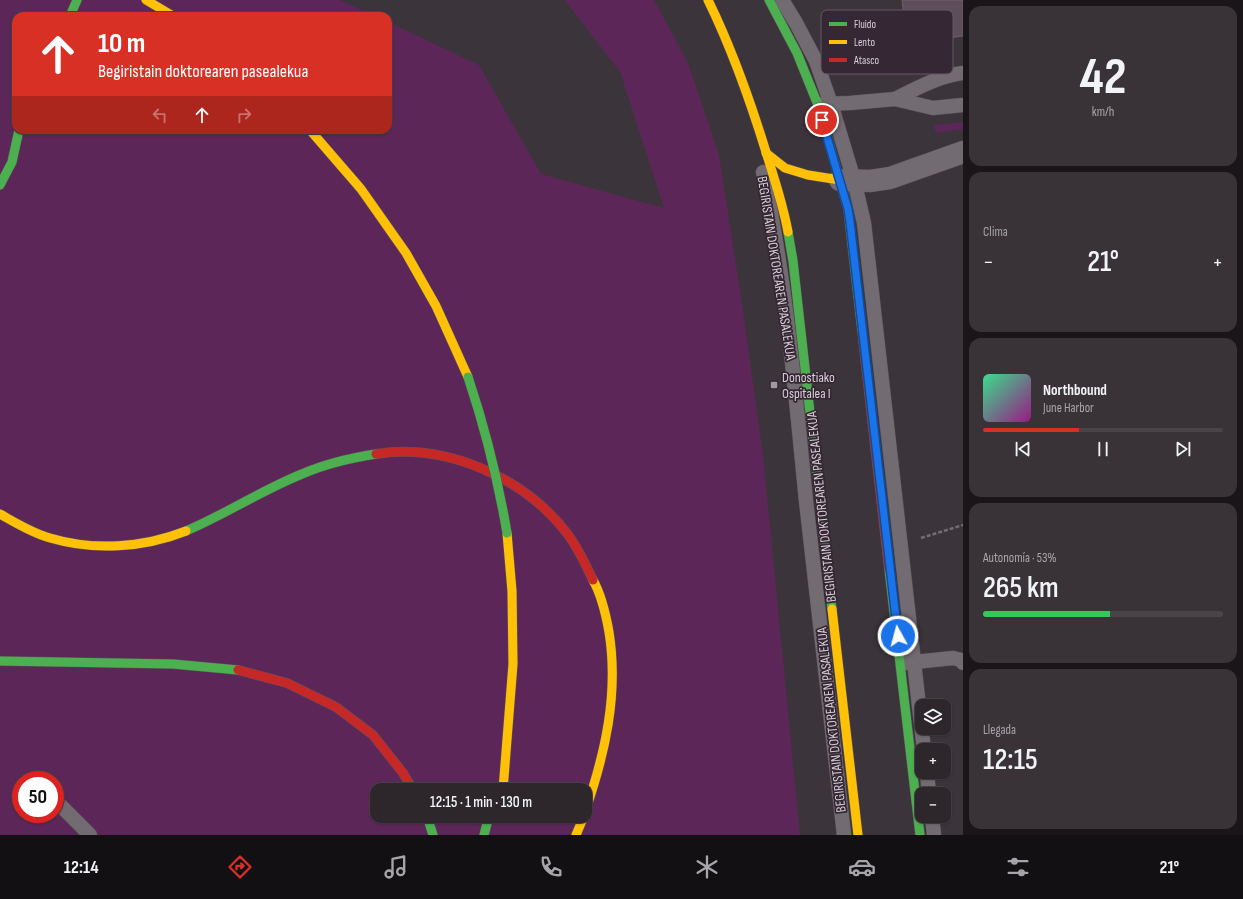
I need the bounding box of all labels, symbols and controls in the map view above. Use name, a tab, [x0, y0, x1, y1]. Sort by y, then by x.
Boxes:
legend	[821, 10, 953, 74]
text: Fluido	[854, 18, 876, 31]
text: 10 m	[98, 27, 145, 60]
icon: ahead	[32, 28, 84, 80]
text: Lento	[854, 36, 875, 49]
text: 42	[1079, 46, 1127, 109]
text: Atasco	[853, 54, 880, 67]
text: Begiristain doktorearen pasealekua	[98, 61, 308, 82]
pin	[805, 103, 839, 137]
icon: left	[149, 104, 171, 126]
icon: ahead	[191, 104, 213, 126]
icon: right	[233, 104, 255, 126]
text: km/h	[1092, 104, 1114, 120]
icon: arrive	[811, 109, 833, 131]
street label: BEGIRISTAIN DOKTOREAREN PASALEKUA	[754, 175, 800, 362]
text: Clima	[983, 224, 1008, 240]
text: 21°	[1087, 244, 1119, 280]
text: −	[983, 249, 994, 276]
text: +	[1212, 249, 1223, 276]
place label: Donostiako Ospitalea I	[782, 369, 835, 402]
marker: Donostiako Ospitalea I	[769, 380, 779, 390]
text: Northbound	[1043, 381, 1107, 400]
text: June Harbor	[1043, 400, 1094, 416]
street label: BEGIRISTAIN DOKTOREAREN PASEALEKUA	[803, 410, 840, 603]
icon: previous	[1012, 438, 1034, 460]
icon: pause	[1092, 438, 1114, 460]
icon: next	[1172, 438, 1194, 460]
text: Autonomía · 53%	[983, 550, 1057, 566]
text: 265 km	[983, 570, 1059, 606]
position arrow	[877, 615, 919, 657]
street label: BEGIRISTAIN DOKTOREAREN PASALEKUA	[813, 626, 850, 813]
map controls	[915, 699, 951, 823]
button: layers	[915, 699, 951, 735]
text: Llegada	[983, 722, 1016, 738]
text: 12:15	[983, 742, 1038, 778]
button: +	[915, 743, 951, 779]
speed limit sign: 50	[12, 771, 64, 823]
button: −	[915, 787, 951, 823]
text: 12:15 · 1 min · 130 m	[430, 793, 532, 812]
icon: directions	[226, 853, 254, 881]
icon: music	[382, 853, 410, 881]
icon: phone	[537, 853, 565, 881]
icon: climate	[693, 853, 721, 881]
icon: car	[848, 853, 876, 881]
icon: filters	[1004, 853, 1032, 881]
text: 12:14	[64, 857, 99, 878]
text: 21°	[1160, 857, 1179, 878]

